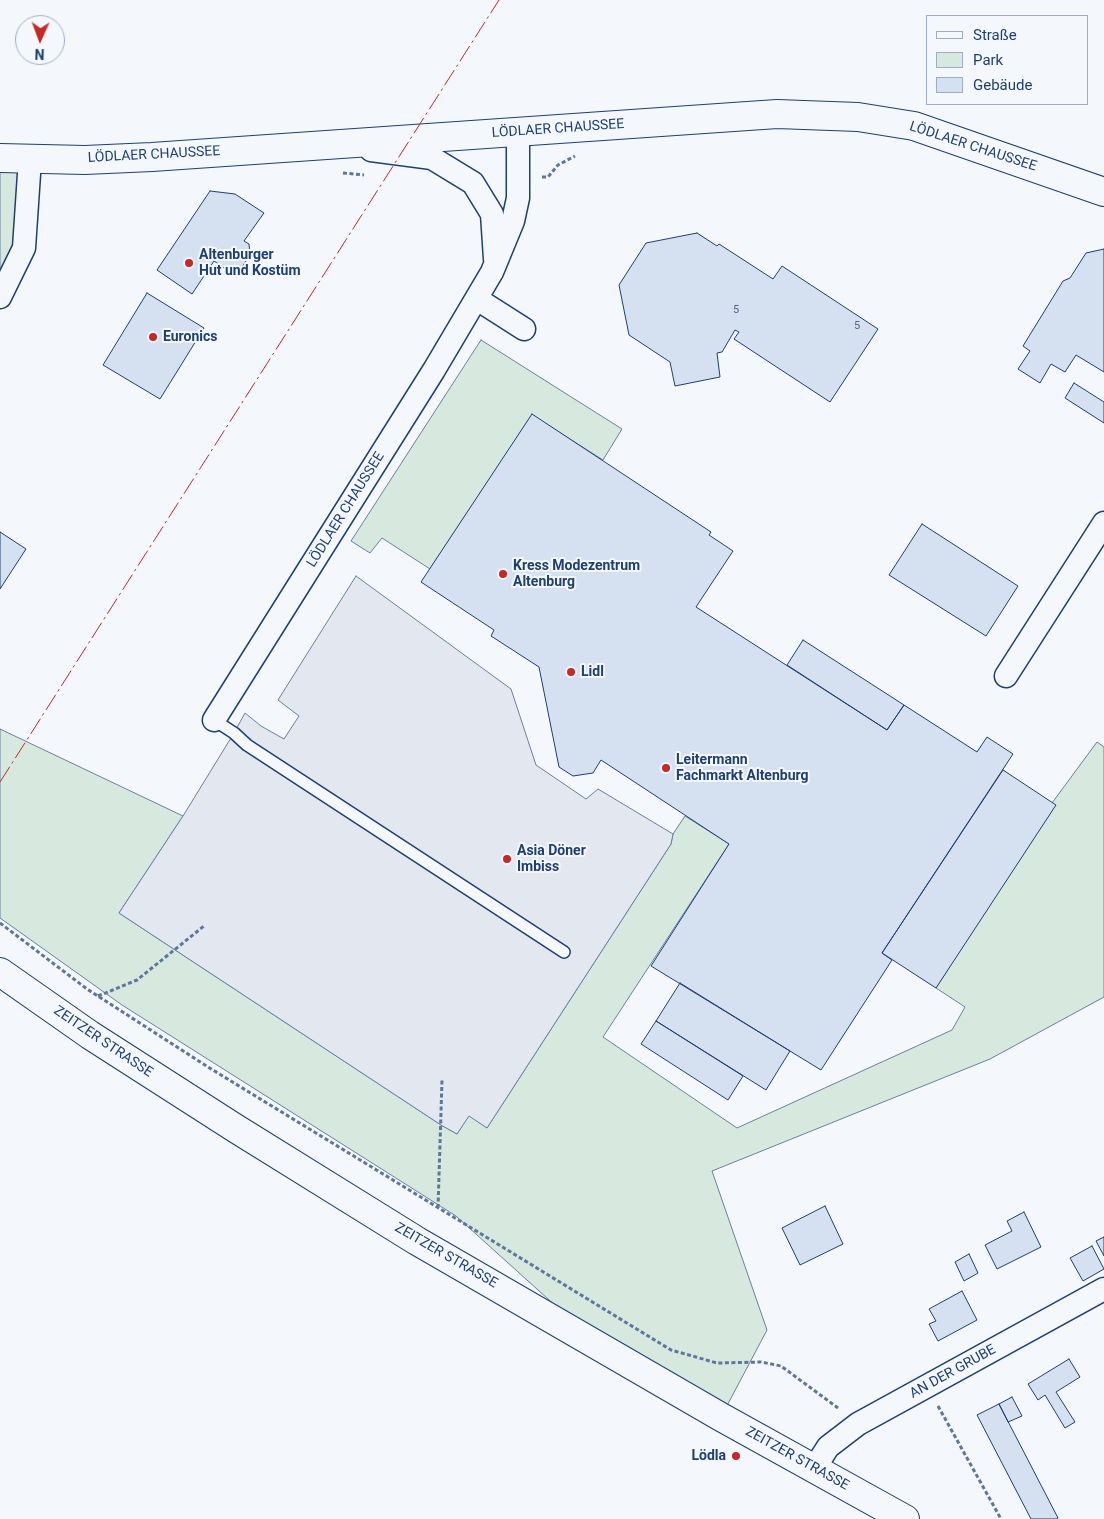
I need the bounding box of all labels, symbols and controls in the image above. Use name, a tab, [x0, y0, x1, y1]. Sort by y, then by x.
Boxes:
north arrow	[15, 15, 65, 65]
legend	[926, 15, 1089, 105]
text: Straße	[973, 26, 1017, 44]
text: N	[34, 46, 45, 62]
text: Park	[973, 51, 1003, 69]
text: Gebäude	[973, 76, 1032, 94]
street label: LÖDLAER CHAUSSEE	[491, 116, 625, 142]
street label: LÖDLAER CHAUSSEE	[907, 119, 1039, 175]
street label: LÖDLAER CHAUSSEE	[87, 143, 221, 167]
place label: Altenburger Hut und Kostüm	[199, 247, 301, 280]
marker: Altenburger Hut und Kostüm	[183, 257, 195, 269]
house number: 5	[733, 303, 739, 317]
house number: 5	[854, 319, 860, 333]
place label: Euronics	[163, 329, 217, 345]
marker: Euronics	[147, 331, 159, 343]
street label: LÖDLAER CHAUSSEE	[304, 449, 388, 571]
place label: Kress Modezentrum Altenburg	[513, 558, 640, 590]
marker: Kress Modezentrum Altenburg	[497, 568, 509, 580]
place label: Lidl	[581, 664, 604, 680]
marker: Lidl	[565, 666, 577, 678]
place label: Leitermann Fachmarkt Altenburg	[676, 752, 808, 784]
marker: Leitermann Fachmarkt Altenburg	[660, 762, 672, 774]
place label: Asia Döner Imbiss	[517, 843, 586, 876]
marker: Asia Döner Imbiss	[501, 853, 513, 865]
street label: ZEITZER STRASSE	[50, 1003, 156, 1081]
street label: ZEITZER STRASSE	[392, 1220, 500, 1292]
street label: AN DER GRUBE	[907, 1341, 999, 1403]
street label: ZEITZER STRASSE	[742, 1424, 852, 1494]
place label: Lödla	[691, 1448, 726, 1464]
marker: Lödla	[730, 1450, 742, 1462]

